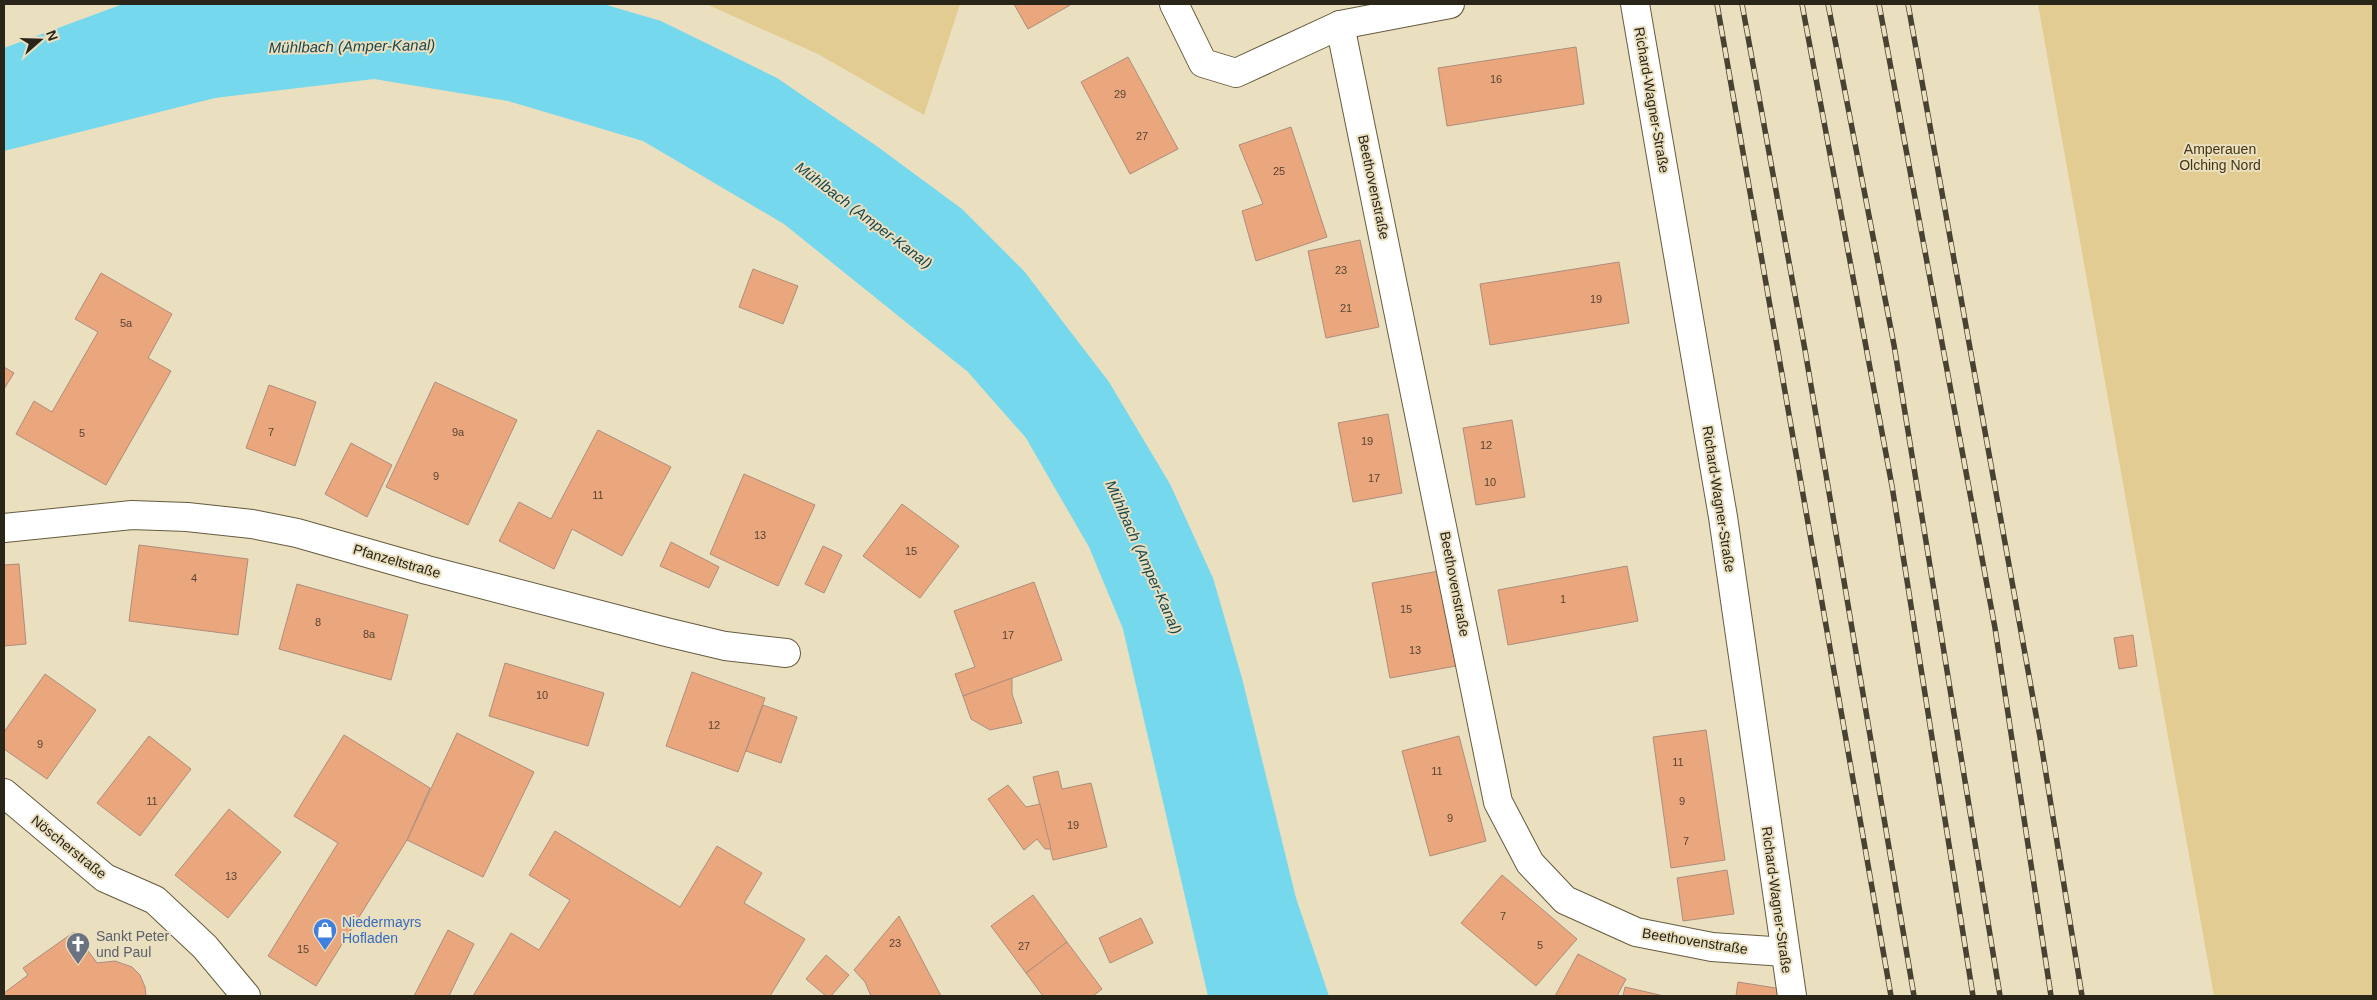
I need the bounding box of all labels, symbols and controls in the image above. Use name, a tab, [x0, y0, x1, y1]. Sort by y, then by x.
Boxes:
north arrow	[15, 15, 65, 65]
street label: Richard-Wagner-Straße	[1631, 26, 1673, 175]
text: N	[43, 28, 61, 43]
water label: Mühlbach (Amper-Kanal)	[269, 36, 435, 56]
house number: 16	[1490, 73, 1502, 85]
house number: 29	[1114, 88, 1126, 100]
house number: 27	[1136, 130, 1148, 142]
street label: Beethovenstraße	[1355, 133, 1393, 241]
park label: Amperauen Olching Nord	[2179, 141, 2261, 173]
water label: Mühlbach (Amper-Kanal)	[792, 158, 936, 272]
house number: 25	[1273, 165, 1285, 177]
house number: 23	[1335, 264, 1347, 276]
house number: 19	[1590, 293, 1602, 305]
house number: 21	[1340, 302, 1352, 314]
house number: 5a	[120, 317, 133, 329]
street label: Richard-Wagner-Straße	[1700, 425, 1739, 574]
house number: 7	[268, 426, 274, 438]
house number: 9a	[452, 426, 465, 438]
house number: 5	[79, 427, 85, 439]
house number: 19	[1361, 435, 1373, 447]
house number: 12	[1480, 439, 1492, 451]
house number: 9	[433, 470, 439, 482]
house number: 17	[1368, 472, 1380, 484]
house number: 10	[1484, 476, 1496, 488]
water label: Mühlbach (Amper-Kanal)	[1102, 478, 1186, 636]
house number: 11	[592, 489, 604, 501]
house number: 13	[754, 529, 766, 541]
street label: Beethovenstraße	[1437, 530, 1473, 638]
street label: Pfanzeltstraße	[351, 541, 443, 581]
house number: 15	[905, 545, 917, 557]
house number: 4	[191, 572, 197, 584]
house number: 1	[1560, 593, 1566, 605]
house number: 15	[1400, 603, 1412, 615]
house number: 8	[315, 616, 321, 628]
house number: 8a	[363, 628, 376, 640]
house number: 17	[1002, 629, 1014, 641]
house number: 13	[1409, 644, 1421, 656]
house number: 10	[536, 689, 548, 701]
house number: 12	[708, 719, 720, 731]
house number: 9	[37, 738, 43, 750]
house number: 11	[1672, 756, 1684, 768]
house number: 11	[1431, 765, 1443, 777]
house number: 11	[146, 795, 158, 807]
house number: 9	[1679, 795, 1685, 807]
street label: Nöscherstraße	[28, 812, 110, 882]
house number: 9	[1447, 812, 1453, 824]
house number: 19	[1067, 819, 1079, 831]
street label: Richard-Wagner-Straße	[1759, 826, 1795, 975]
house number: 7	[1683, 835, 1689, 847]
house number: 13	[225, 870, 237, 882]
house number: 7	[1500, 910, 1506, 922]
place label: Niedermayrs Hofladen	[342, 914, 421, 946]
shop icon: Niedermayrs Hofladen	[312, 917, 338, 951]
street label: Beethovenstraße	[1641, 925, 1749, 957]
place label: Sankt Peter und Paul	[96, 928, 169, 960]
church icon: Sankt Peter und Paul	[65, 931, 91, 965]
house number: 23	[889, 937, 901, 949]
house number: 5	[1537, 939, 1543, 951]
house number: 27	[1018, 940, 1030, 952]
house number: 15	[297, 943, 309, 955]

